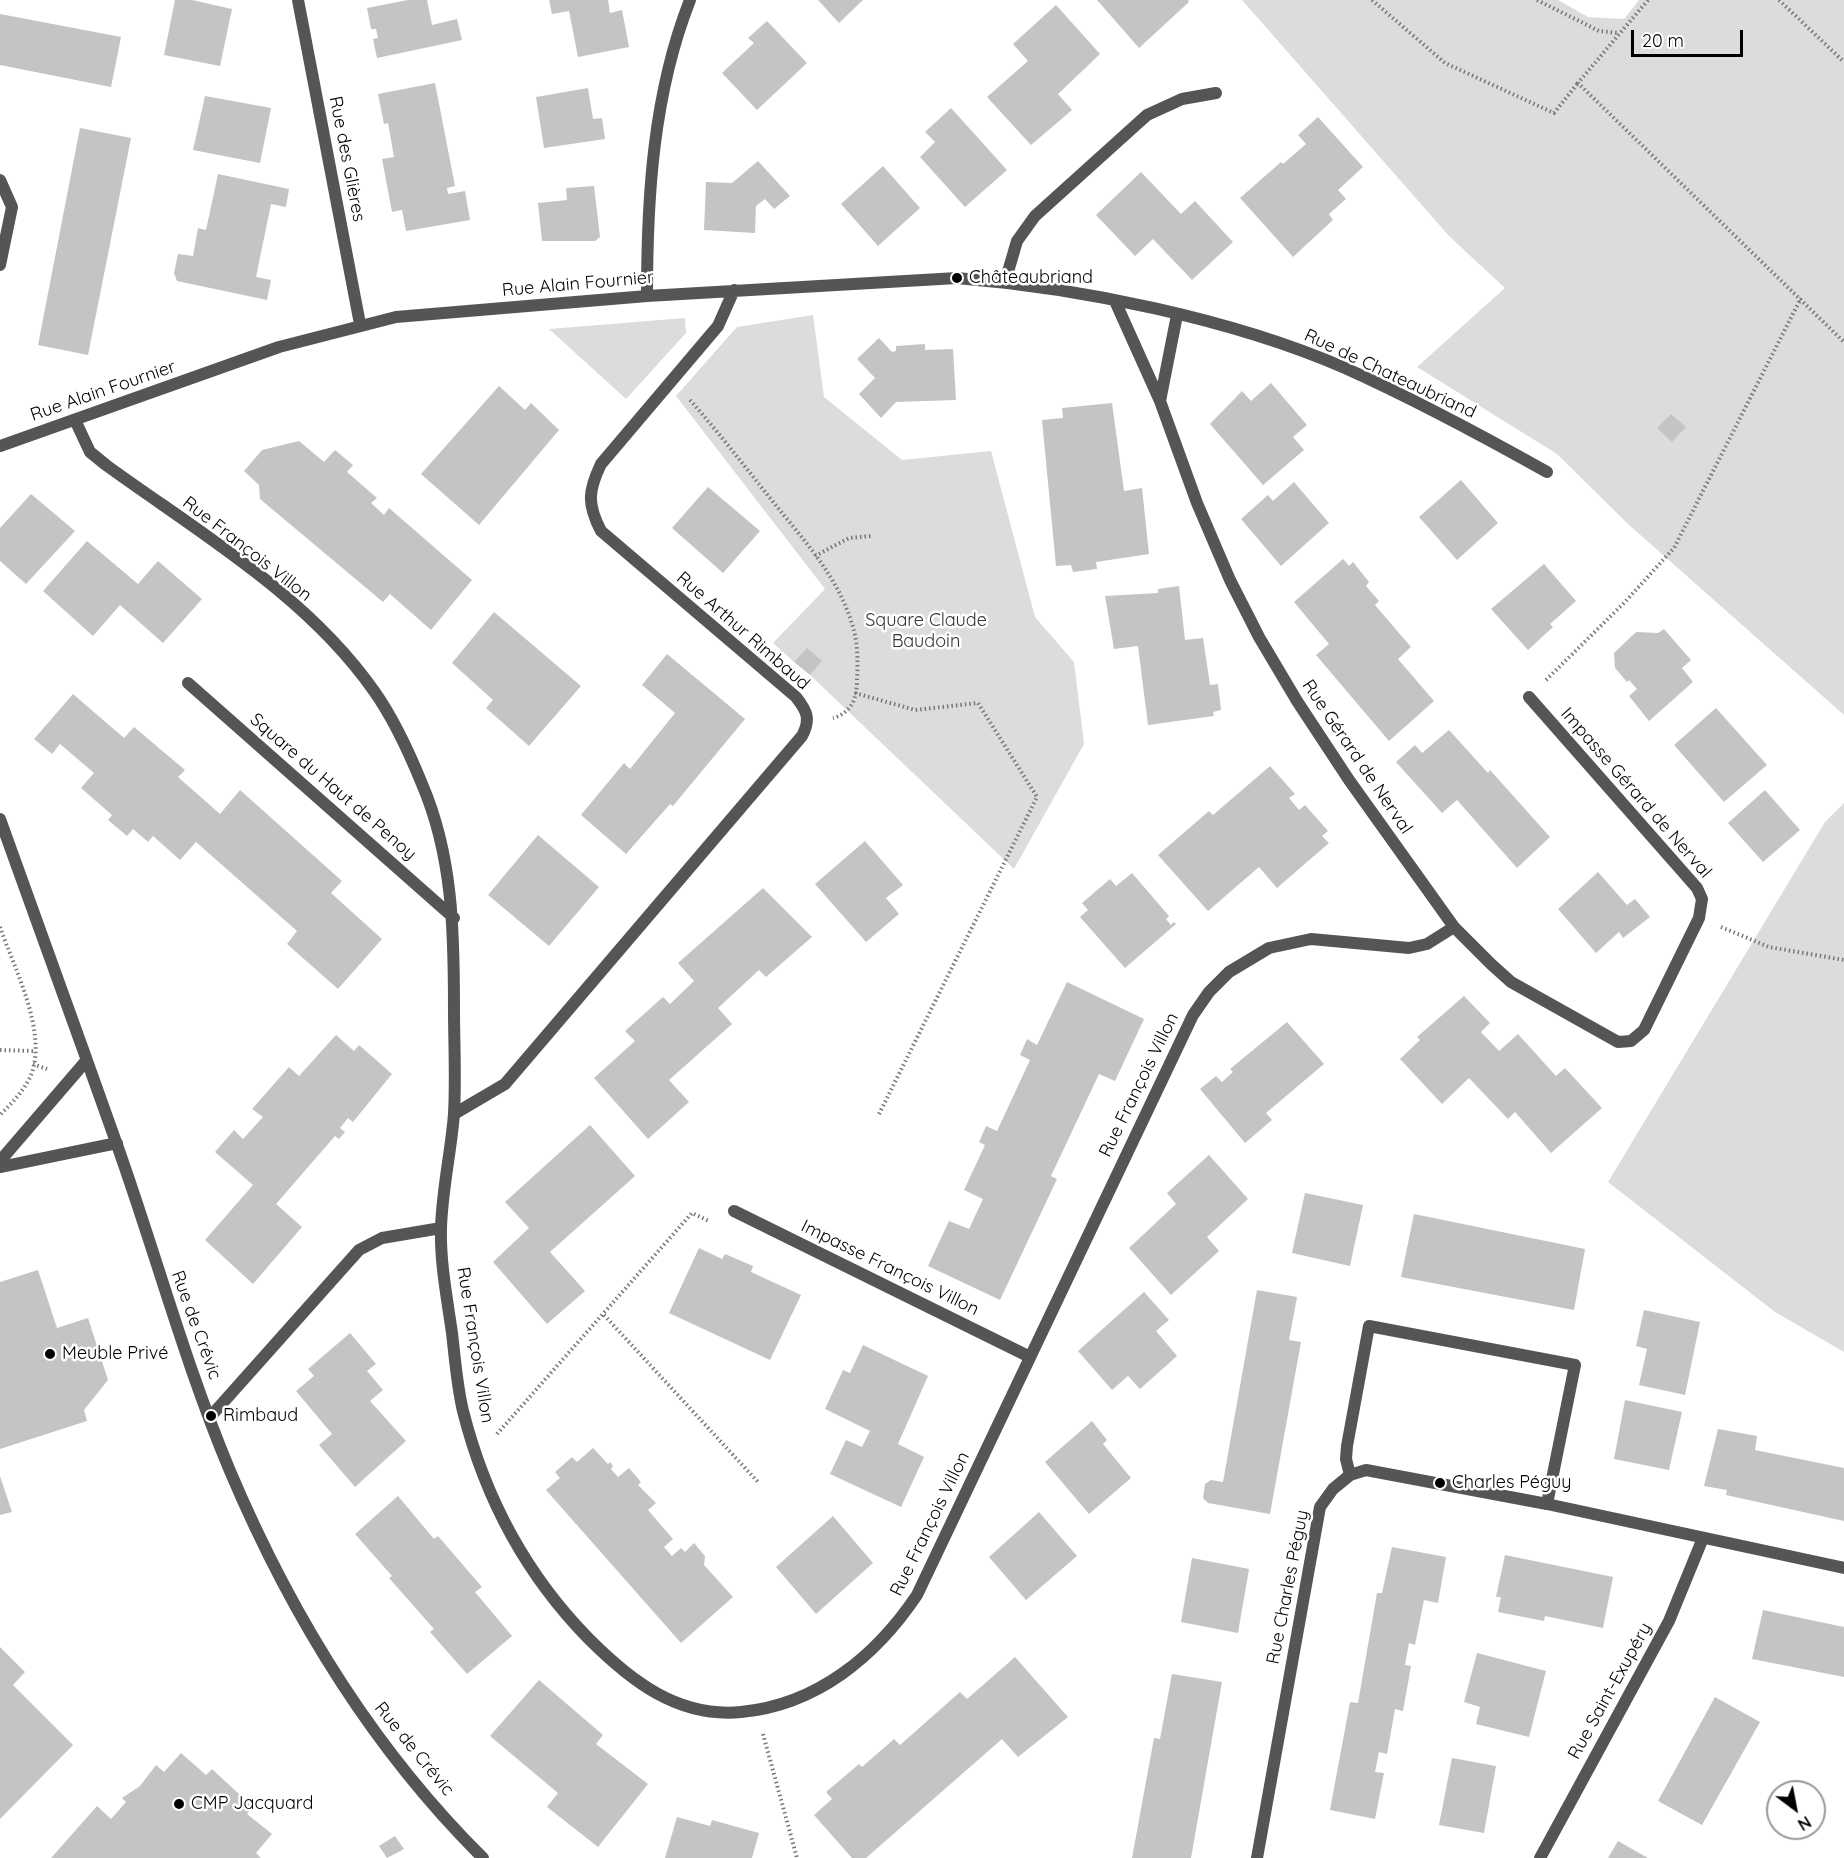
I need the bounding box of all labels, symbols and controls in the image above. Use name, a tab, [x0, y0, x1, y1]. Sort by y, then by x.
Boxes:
scale bar	[1634, 18, 1746, 56]
text: 20 m	[1642, 29, 1684, 52]
street label: Rue des Glières	[324, 94, 370, 224]
street label: Rue Alain Fournier	[501, 267, 655, 301]
place label: Châteaubriand	[969, 267, 1093, 289]
marker: Châteaubriand	[950, 271, 964, 285]
street label: Rue de Chateaubriand	[1301, 325, 1479, 423]
street label: Rue Alain Fournier	[27, 356, 179, 426]
street label: Rue François Villon	[178, 492, 316, 606]
street label: Rue Arthur Rimbaud	[672, 567, 814, 695]
park label: Square Claude Baudoin	[865, 610, 987, 652]
street label: Rue Gérard de Nerval	[1297, 676, 1417, 838]
street label: Impasse Gérard de Nerval	[1556, 703, 1716, 883]
street label: Square du Haut de Penoy	[245, 709, 421, 865]
street label: Rue François Villon	[1095, 1009, 1183, 1161]
street label: Impasse François Villon	[797, 1215, 983, 1321]
street label: Rue François Villon	[452, 1265, 498, 1425]
street label: Rue de Crévic	[166, 1268, 226, 1382]
place label: Meuble Privé	[62, 1343, 168, 1365]
marker: Meuble Privé	[43, 1347, 57, 1361]
place label: Rimbaud	[223, 1405, 298, 1427]
marker: Rimbaud	[204, 1409, 218, 1423]
street label: Rue François Villon	[886, 1448, 974, 1600]
place label: Charles Péguy	[1452, 1472, 1571, 1494]
marker: Charles Péguy	[1433, 1476, 1447, 1490]
street label: Rue Charles Péguy	[1262, 1508, 1314, 1666]
street label: Rue Saint-Exupéry	[1563, 1619, 1657, 1763]
street label: Rue de Crévic	[370, 1698, 458, 1800]
north arrow	[1766, 1780, 1826, 1840]
place label: CMP Jacquard	[191, 1793, 313, 1815]
marker: CMP Jacquard	[172, 1797, 186, 1811]
text: N	[1794, 1812, 1815, 1835]

